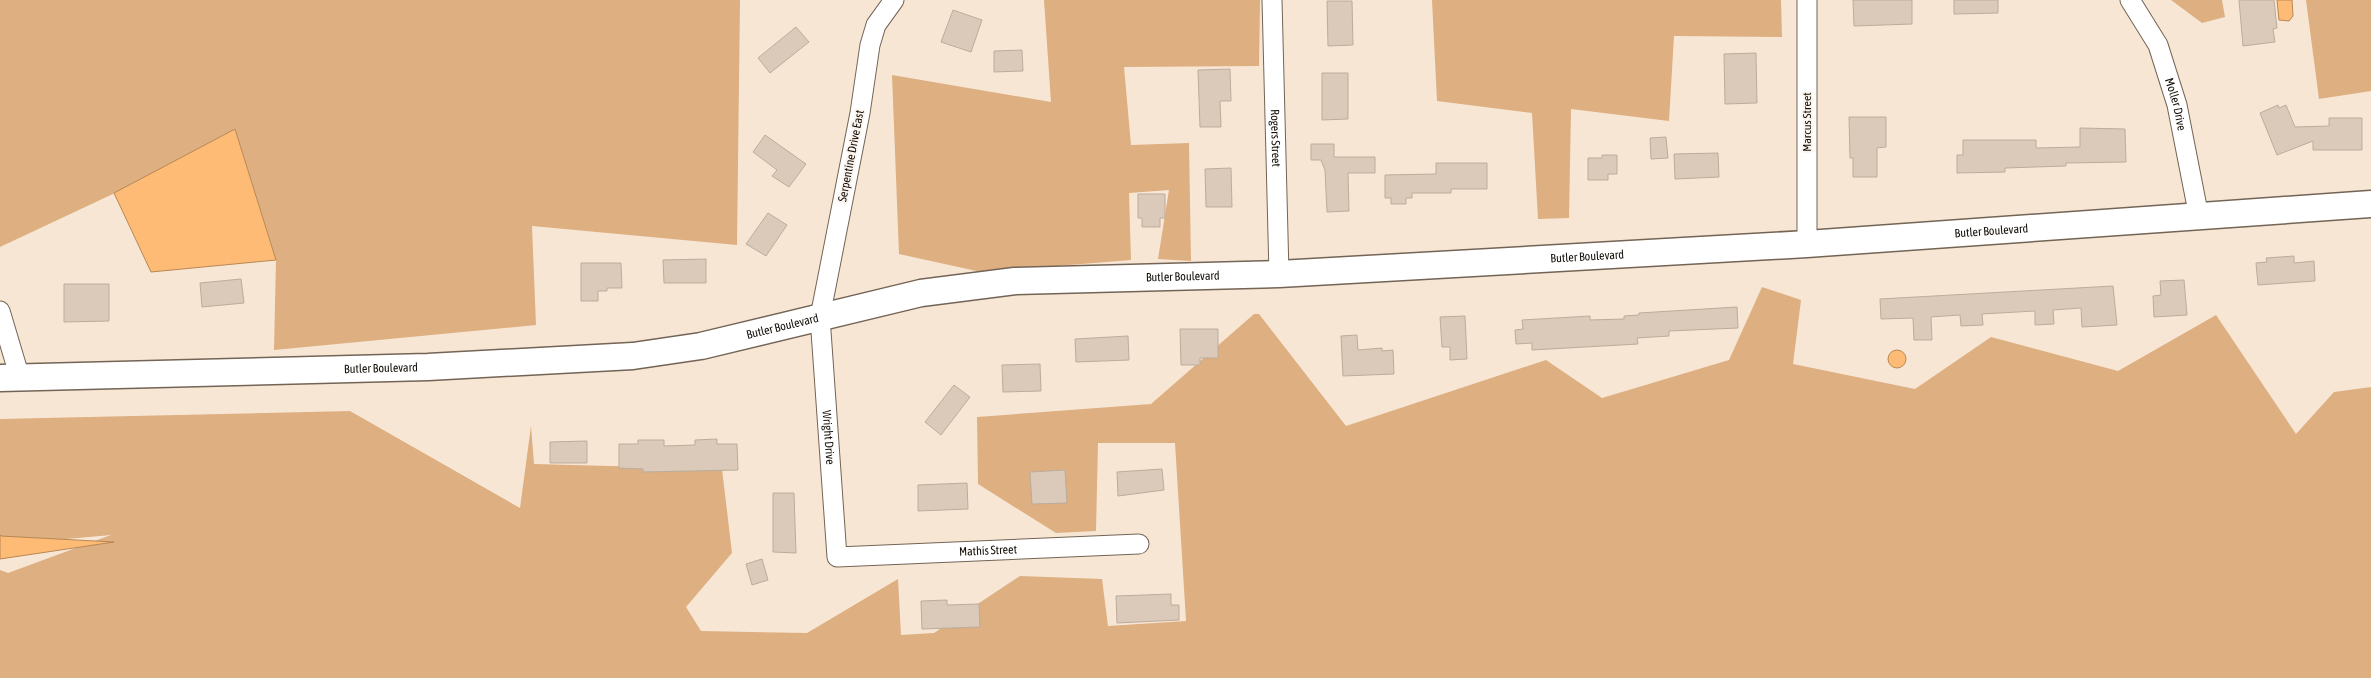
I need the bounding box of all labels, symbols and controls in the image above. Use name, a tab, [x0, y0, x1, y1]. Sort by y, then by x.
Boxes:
street label: Moller Drive	[2162, 76, 2189, 132]
street label: Marcus Street	[1800, 92, 1814, 152]
street label: Serpentine Drive East	[835, 108, 867, 203]
street label: Rogers Street	[1268, 109, 1283, 168]
street label: Butler Boulevard	[1954, 221, 2029, 241]
street label: Butler Boulevard	[1550, 247, 1624, 266]
street label: Butler Boulevard	[1146, 269, 1220, 285]
street label: Butler Boulevard	[745, 311, 820, 342]
street label: Butler Boulevard	[344, 360, 418, 376]
street label: Wright Drive	[820, 410, 837, 465]
street label: Mathis Street	[959, 542, 1018, 559]

